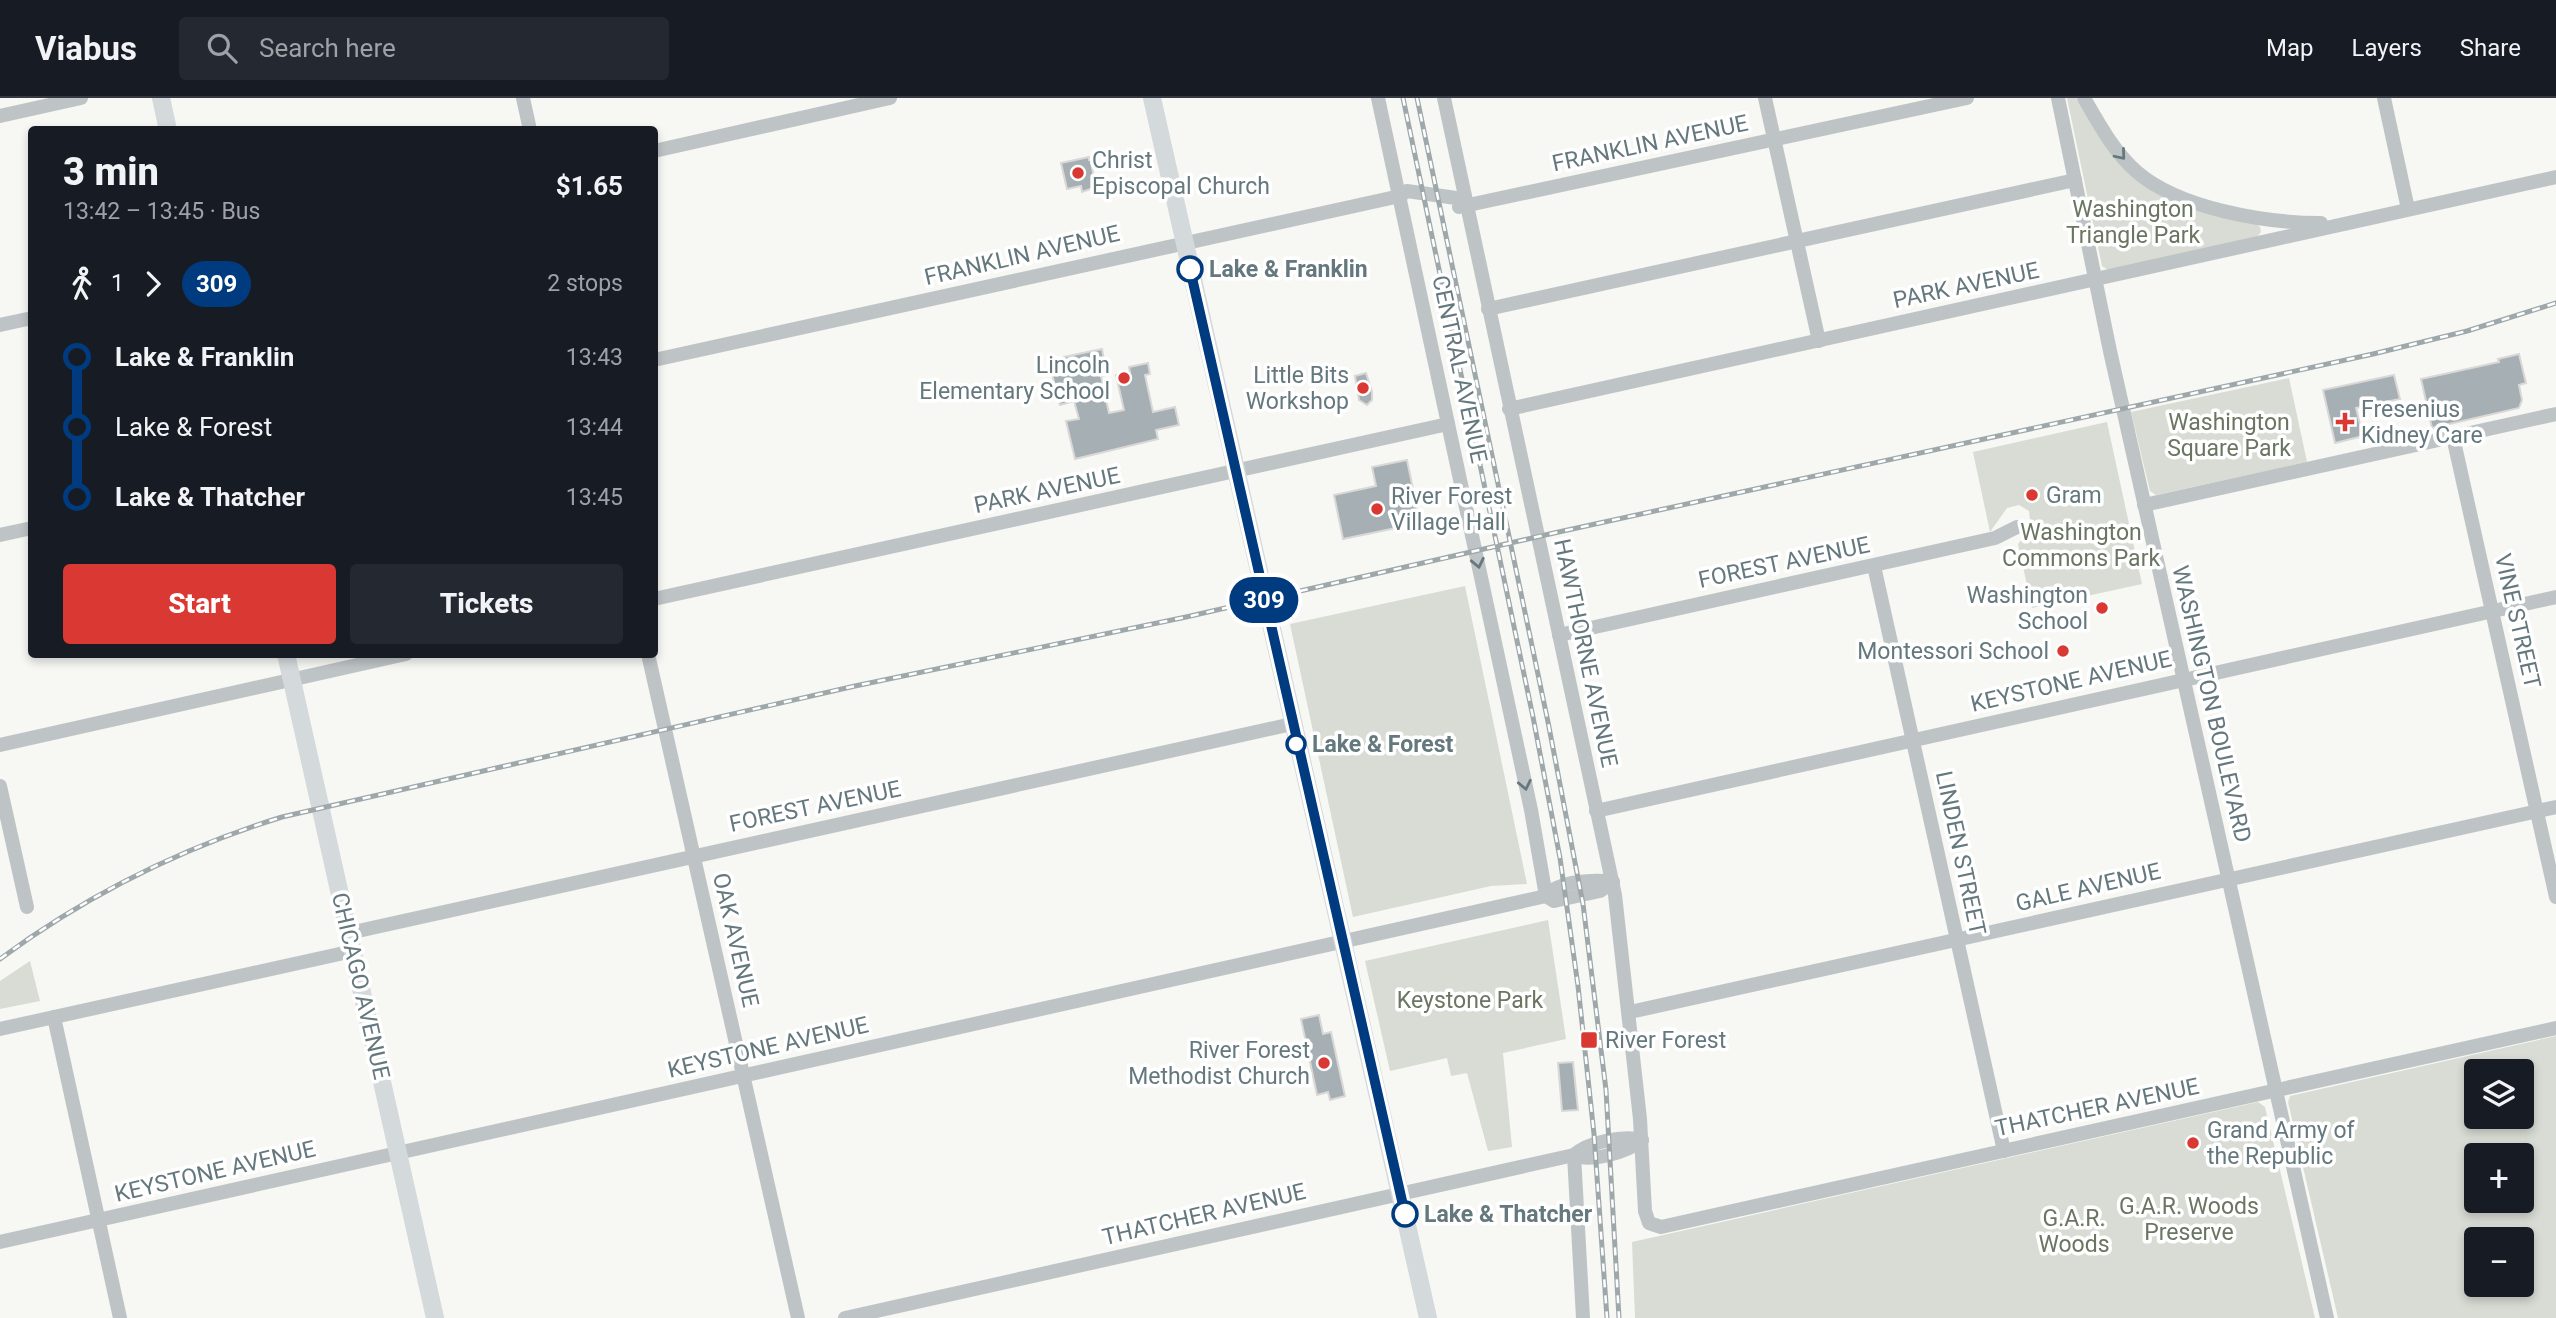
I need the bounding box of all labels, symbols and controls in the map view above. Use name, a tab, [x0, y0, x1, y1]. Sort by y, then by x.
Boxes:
search box	[179, 17, 669, 80]
text: Viabus	[35, 29, 137, 68]
icon: search	[203, 29, 241, 67]
text: Search here	[259, 33, 396, 63]
text: Map	[2266, 34, 2314, 62]
text: Layers	[2352, 34, 2422, 62]
text: Share	[2460, 34, 2521, 62]
street label: FRANKLIN AVENUE	[1550, 110, 1751, 177]
place label: Christ Episcopal Church	[1092, 147, 1270, 200]
one-way arrow	[2113, 147, 2126, 159]
text: 3 min	[63, 150, 159, 194]
marker: Christ Episcopal Church	[1070, 165, 1086, 181]
text: $1.65	[556, 171, 623, 201]
park label: Washington Triangle Park	[2066, 196, 2200, 249]
text: 13:42 – 13:45 · Bus	[63, 198, 260, 225]
street label: FRANKLIN AVENUE	[922, 220, 1122, 291]
marker: Lake & Franklin	[1177, 256, 1203, 282]
place label: Lake & Franklin	[1209, 256, 1368, 283]
street label: PARK AVENUE	[1891, 257, 2042, 314]
icon: walk	[63, 265, 101, 303]
icon: forward	[134, 265, 172, 303]
text: 1	[111, 270, 124, 297]
text: 309	[196, 270, 237, 298]
text: 2 stops	[547, 270, 623, 297]
street label: CENTRAL AVENUE	[1426, 273, 1493, 465]
text: Lake & Franklin	[115, 342, 294, 372]
text: 13:43	[566, 344, 623, 371]
place label: Lincoln Elementary School	[919, 352, 1110, 405]
place label: Little Bits Workshop	[1246, 362, 1349, 415]
marker: Lincoln Elementary School	[1116, 370, 1132, 386]
marker: Little Bits Workshop	[1355, 380, 1371, 396]
place label: Fresenius Kidney Care	[2361, 396, 2483, 449]
park label: Washington Square Park	[2167, 409, 2291, 462]
text: Lake & Forest	[115, 412, 272, 442]
marker: Fresenius Kidney Care	[2335, 412, 2355, 432]
text: 13:44	[566, 414, 623, 441]
street label: PARK AVENUE	[972, 462, 1123, 519]
text: Lake & Thatcher	[115, 482, 305, 512]
place label: Gram	[2046, 482, 2102, 509]
place label: River Forest Village Hall	[1391, 483, 1512, 536]
text: 13:45	[566, 484, 623, 511]
marker: Gram	[2024, 487, 2040, 503]
marker: River Forest Village Hall	[1369, 501, 1385, 517]
park label: Washington Commons Park	[2002, 519, 2160, 572]
street label: FOREST AVENUE	[1696, 531, 1872, 594]
street label: HAWTHORNE AVENUE	[1548, 536, 1623, 770]
street label: VINE STREET	[2489, 551, 2546, 692]
one-way arrow	[1469, 557, 1484, 569]
street label: WASHINGTON BOULEVARD	[2166, 563, 2257, 845]
button: Start	[63, 564, 336, 644]
button: Tickets	[350, 564, 623, 644]
line badge: 309	[1224, 577, 1304, 623]
place label: Washington School	[1967, 582, 2088, 635]
text: 309	[1243, 586, 1285, 614]
marker: Washington School	[2094, 600, 2110, 616]
place label: Montessori School	[1857, 638, 2049, 665]
marker: Montessori School	[2055, 643, 2071, 659]
street label: KEYSTONE AVENUE	[1968, 645, 2174, 718]
place label: Lake & Forest	[1312, 731, 1454, 758]
marker: Lake & Forest	[1286, 734, 1306, 754]
street label: LINDEN STREET	[1930, 769, 1991, 938]
street label: FOREST AVENUE	[727, 775, 903, 838]
one-way arrow	[1517, 779, 1532, 791]
street label: GALE AVENUE	[2013, 858, 2163, 917]
street label: OAK AVENUE	[707, 870, 764, 1010]
street label: CHICAGO AVENUE	[326, 890, 395, 1082]
park label: Keystone Park	[1397, 987, 1543, 1014]
street label: KEYSTONE AVENUE	[665, 1011, 871, 1084]
place label: River Forest	[1605, 1027, 1726, 1054]
marker: River Forest	[1579, 1030, 1599, 1050]
place label: River Forest Methodist Church	[1128, 1037, 1310, 1090]
marker: River Forest Methodist Church	[1316, 1055, 1332, 1071]
map controls	[2464, 1059, 2534, 1297]
button: layers	[2464, 1059, 2534, 1129]
street label: THATCHER AVENUE	[1993, 1073, 2202, 1142]
place label: Grand Army of the Republic	[2207, 1117, 2356, 1170]
street label: KEYSTONE AVENUE	[112, 1135, 318, 1208]
marker: Grand Army of the Republic	[2185, 1135, 2201, 1151]
button: +	[2464, 1143, 2534, 1213]
street label: THATCHER AVENUE	[1100, 1178, 1308, 1251]
park label: G.A.R. Woods Preserve	[2119, 1193, 2259, 1246]
marker: Lake & Thatcher	[1392, 1201, 1418, 1227]
place label: Lake & Thatcher	[1424, 1201, 1593, 1228]
park label: G.A.R. Woods	[2038, 1205, 2110, 1258]
button: −	[2464, 1227, 2534, 1297]

